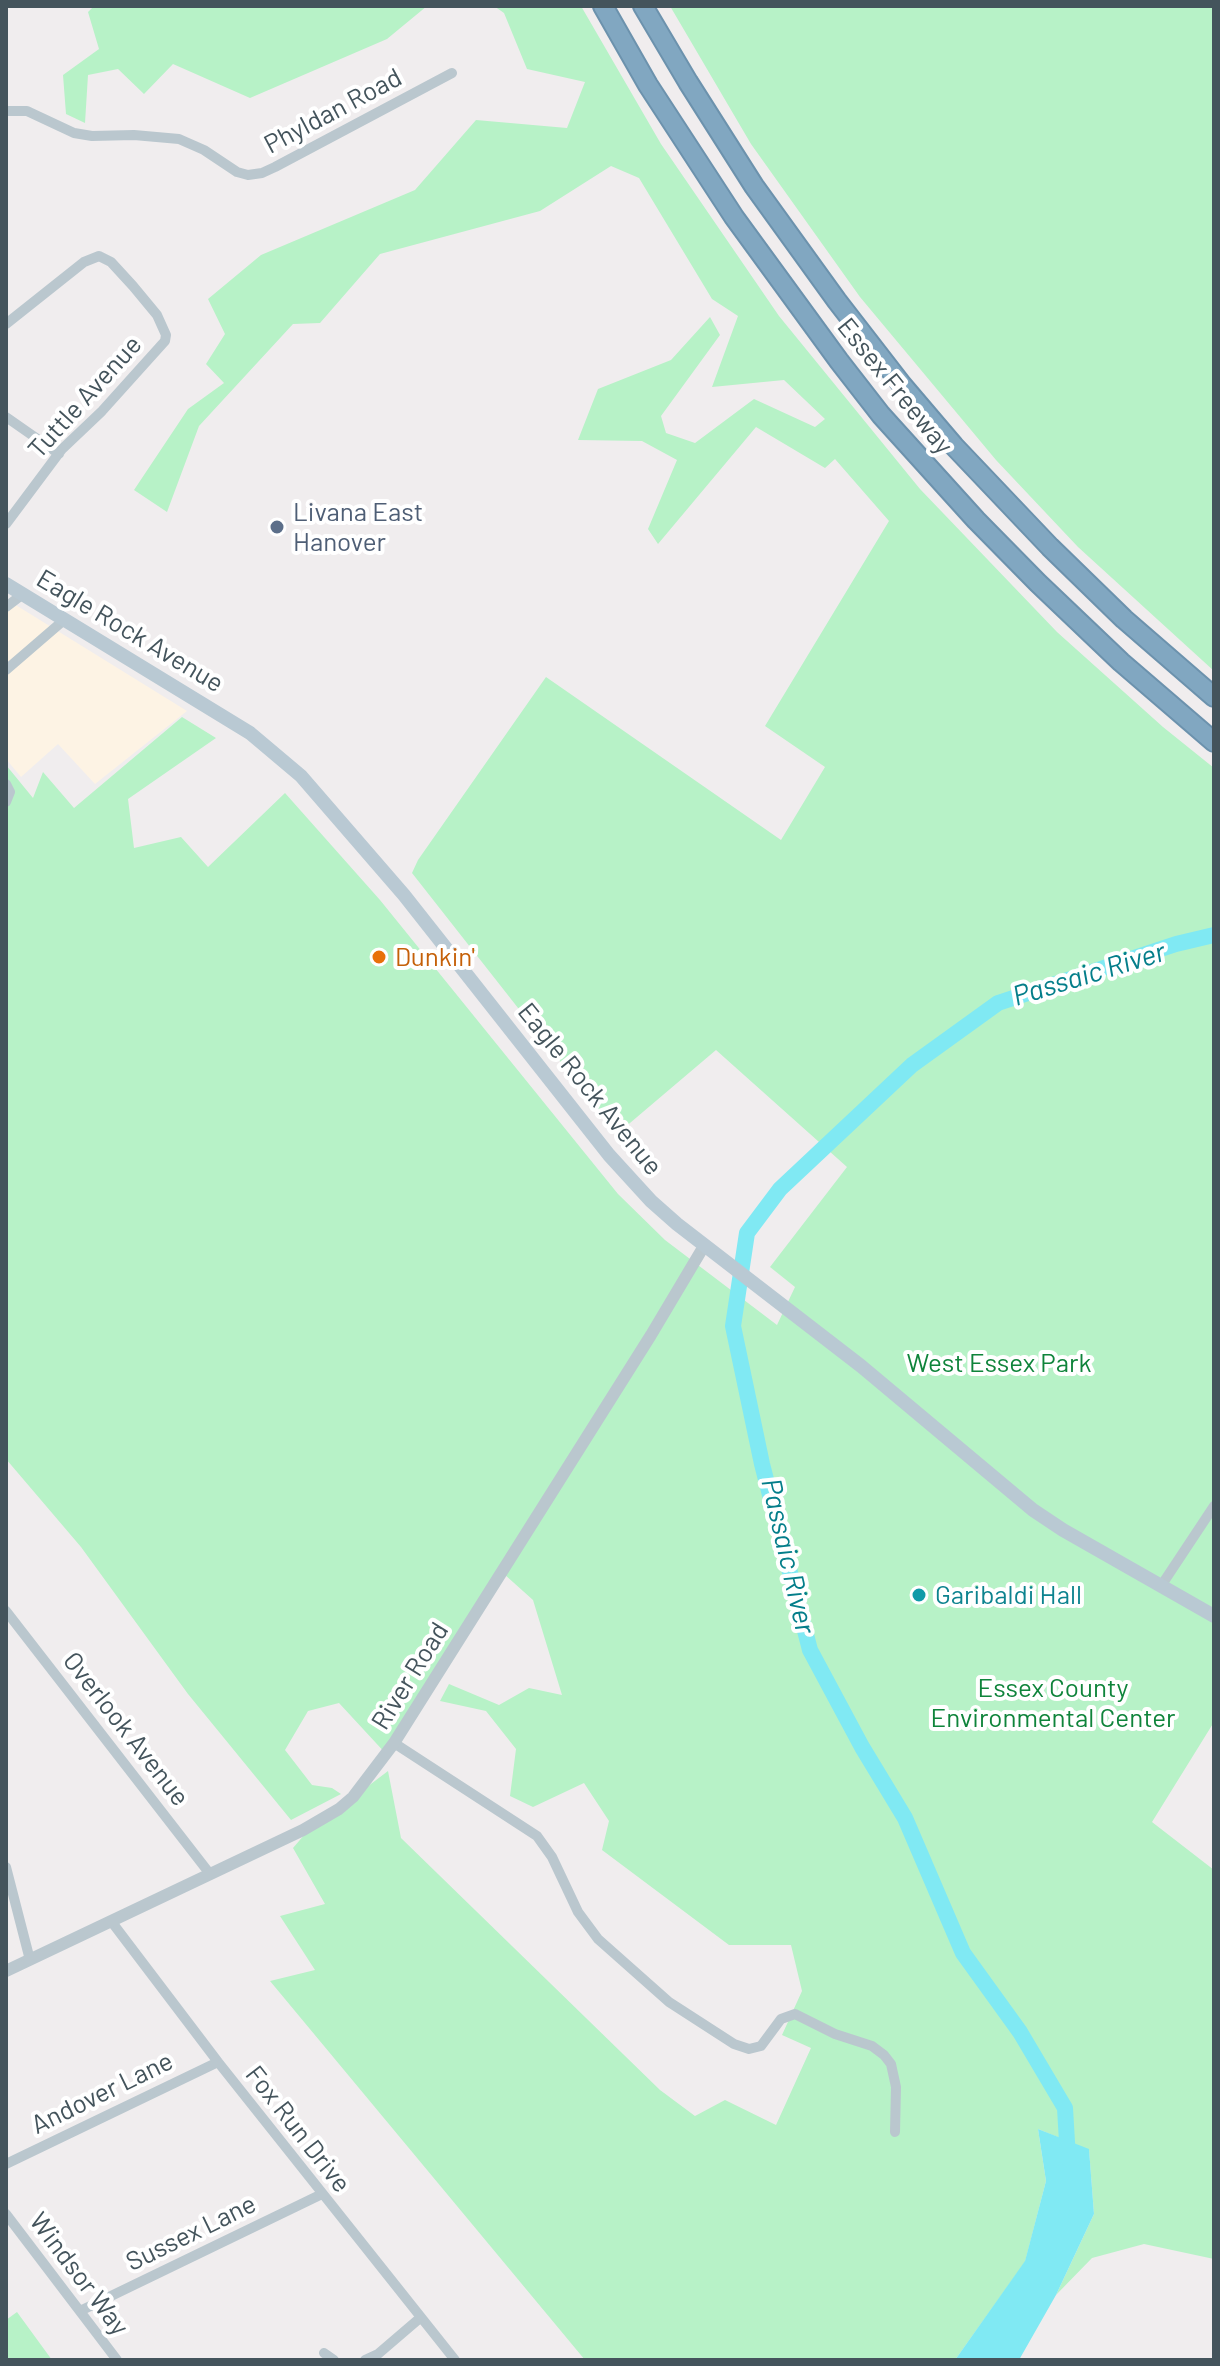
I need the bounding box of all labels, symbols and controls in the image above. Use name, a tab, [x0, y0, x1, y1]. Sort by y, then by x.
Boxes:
street label: Phyldan Road	[259, 62, 407, 160]
street label: Essex Freeway	[831, 312, 959, 460]
street label: Tuttle Avenue	[22, 329, 148, 465]
place label: Livana East Hanover	[293, 496, 423, 558]
marker: Livana East Hanover	[268, 518, 286, 536]
street label: Eagle Rock Avenue	[31, 563, 229, 699]
water label: Passaic River	[1009, 935, 1169, 1013]
place label: Dunkin'	[395, 941, 475, 973]
marker: Dunkin'	[370, 948, 388, 966]
street label: Eagle Rock Avenue	[511, 997, 669, 1181]
park label: West Essex Park	[907, 1347, 1091, 1379]
water label: Passaic River	[754, 1475, 822, 1637]
place label: Garibaldi Hall	[935, 1579, 1082, 1611]
marker: Garibaldi Hall	[910, 1586, 928, 1604]
street label: River Road	[365, 1617, 455, 1735]
street label: Overlook Avenue	[56, 1646, 196, 1812]
park label: Essex County Environmental Center	[930, 1672, 1176, 1734]
street label: Andover Lane	[26, 2045, 178, 2141]
street label: Fox Run Drive	[239, 2059, 357, 2199]
street label: Sussex Lane	[121, 2188, 261, 2278]
street label: Windsor Way	[23, 2207, 135, 2341]

